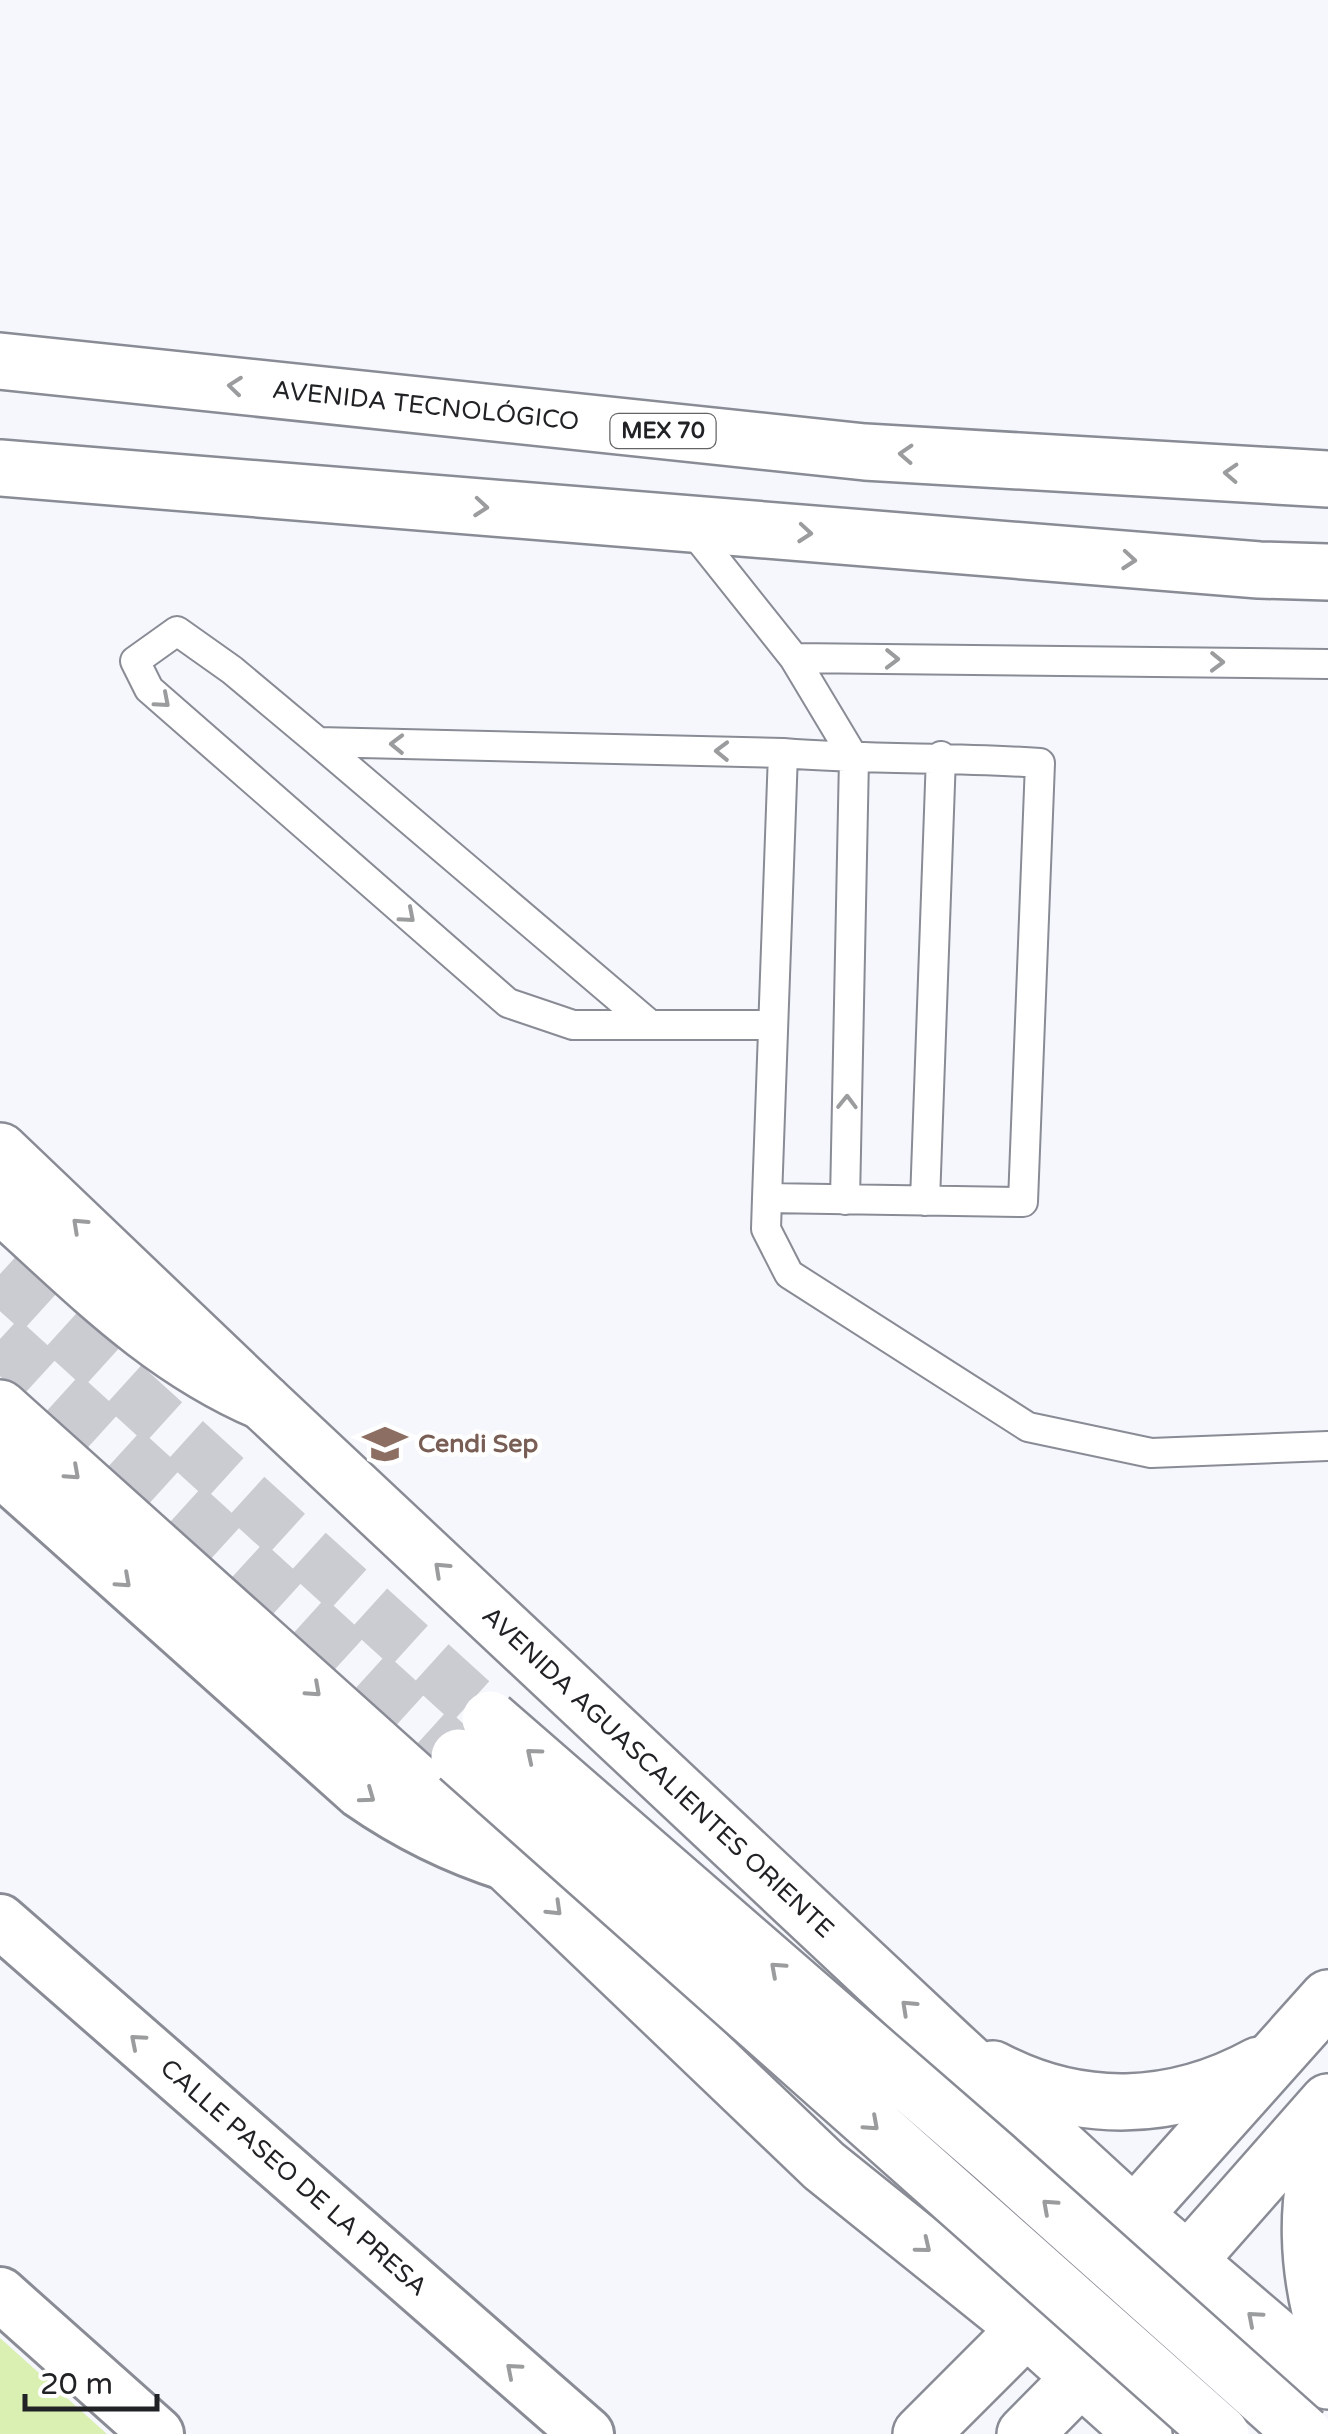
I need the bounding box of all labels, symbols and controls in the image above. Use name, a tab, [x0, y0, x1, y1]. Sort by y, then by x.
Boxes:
street label: AVENIDA TECNOLÓGICO	[271, 375, 581, 437]
one-way arrow	[226, 376, 242, 397]
road number: MEX 70	[610, 414, 716, 448]
one-way arrow	[898, 444, 914, 465]
one-way arrow	[1222, 463, 1238, 484]
one-way arrow	[473, 496, 489, 518]
one-way arrow	[797, 522, 813, 544]
one-way arrow	[1121, 548, 1137, 570]
one-way arrow	[884, 648, 900, 669]
one-way arrow	[1209, 652, 1225, 673]
one-way arrow	[152, 690, 170, 708]
one-way arrow	[388, 733, 404, 754]
one-way arrow	[713, 741, 729, 762]
one-way arrow	[396, 904, 415, 922]
one-way arrow	[837, 1094, 858, 1110]
one-way arrow	[72, 1219, 90, 1237]
school or university icon: Cendi Sep	[361, 1420, 409, 1468]
place label: Cendi Sep	[418, 1429, 538, 1459]
one-way arrow	[61, 1461, 80, 1479]
one-way arrow	[434, 1563, 453, 1581]
one-way arrow	[112, 1569, 131, 1587]
street label: AVENIDA AGUASCALIENTES ORIENTE	[476, 1600, 840, 1944]
one-way arrow	[303, 1678, 321, 1696]
one-way arrow	[527, 1748, 545, 1766]
one-way arrow	[356, 1784, 375, 1803]
one-way arrow	[543, 1897, 562, 1915]
one-way arrow	[771, 1963, 789, 1981]
one-way arrow	[902, 2001, 920, 2019]
one-way arrow	[130, 2034, 149, 2052]
street label: CALLE PASEO DE LA PRESA	[154, 2053, 433, 2302]
one-way arrow	[861, 2112, 879, 2130]
one-way arrow	[1042, 2199, 1061, 2217]
one-way arrow	[912, 2234, 930, 2252]
one-way arrow	[1247, 2311, 1266, 2329]
scale bar	[25, 2349, 158, 2411]
one-way arrow	[506, 2363, 525, 2381]
text: 20 m	[40, 2366, 113, 2403]

